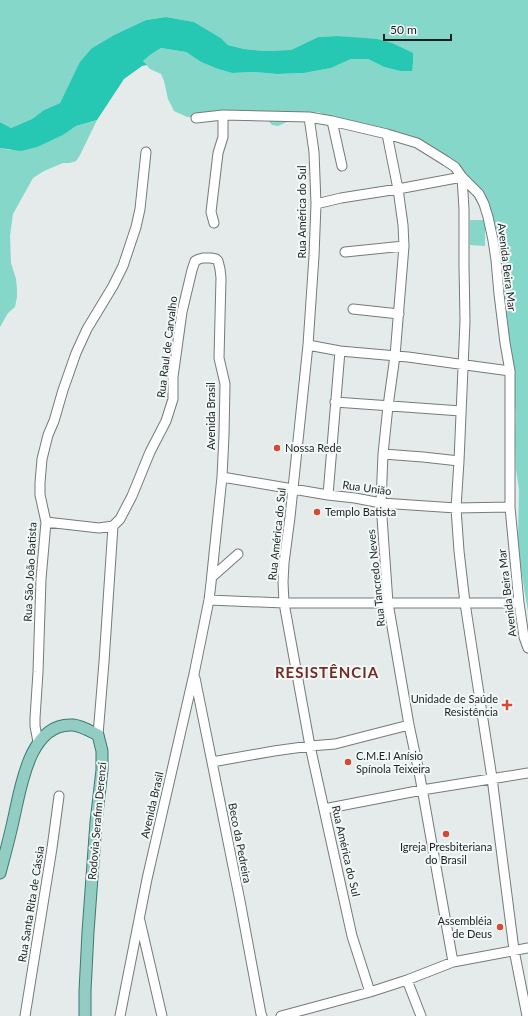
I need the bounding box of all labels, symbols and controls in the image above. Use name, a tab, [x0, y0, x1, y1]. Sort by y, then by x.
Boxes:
scale bar	[384, 16, 451, 42]
text: 50 m	[390, 22, 417, 37]
street label: Rua América do Sul	[295, 166, 308, 258]
street label: Avenida Beira Mar	[496, 222, 519, 312]
street label: Rua Raul de Carvalho	[154, 295, 179, 399]
street label: Avenida Brasil	[204, 382, 217, 450]
place label: Nossa Rede	[285, 441, 342, 454]
marker: Nossa Rede	[272, 443, 282, 453]
street label: Rua União	[342, 478, 392, 497]
street label: Rua América do Sul	[265, 487, 288, 581]
place label: Templo Batista	[325, 505, 396, 518]
marker: Templo Batista	[312, 507, 322, 517]
street label: Rua São João Batista	[20, 522, 39, 622]
street label: Rua Tancredo Neves	[364, 529, 387, 627]
street label: Avenida Beira Mar	[495, 548, 518, 638]
district label: RESISTÊNCIA	[275, 663, 379, 681]
place label: Unidade de Saúde Resistência	[411, 692, 498, 718]
marker: Unidade de Saúde Resistência	[501, 699, 513, 711]
place label: C.M.E.I Anísio Spínola Teixeira	[356, 749, 430, 775]
marker: C.M.E.I Anísio Spínola Teixeira	[343, 757, 353, 767]
street label: Rodovia Serafim Derenzi	[85, 761, 108, 880]
street label: Avenida Brasil	[138, 770, 165, 839]
street label: Beco da Pedreira	[226, 802, 255, 884]
street label: Rua América do Sul	[330, 804, 363, 898]
marker: Igreja Presbiteriana do Brasil	[441, 829, 451, 839]
place label: Igreja Presbiteriana do Brasil	[400, 840, 492, 866]
street label: Rua Santa Rita de Cássia	[15, 845, 46, 963]
place label: Assembléia de Deus	[437, 914, 492, 940]
marker: Assembléia de Deus	[495, 922, 505, 932]

